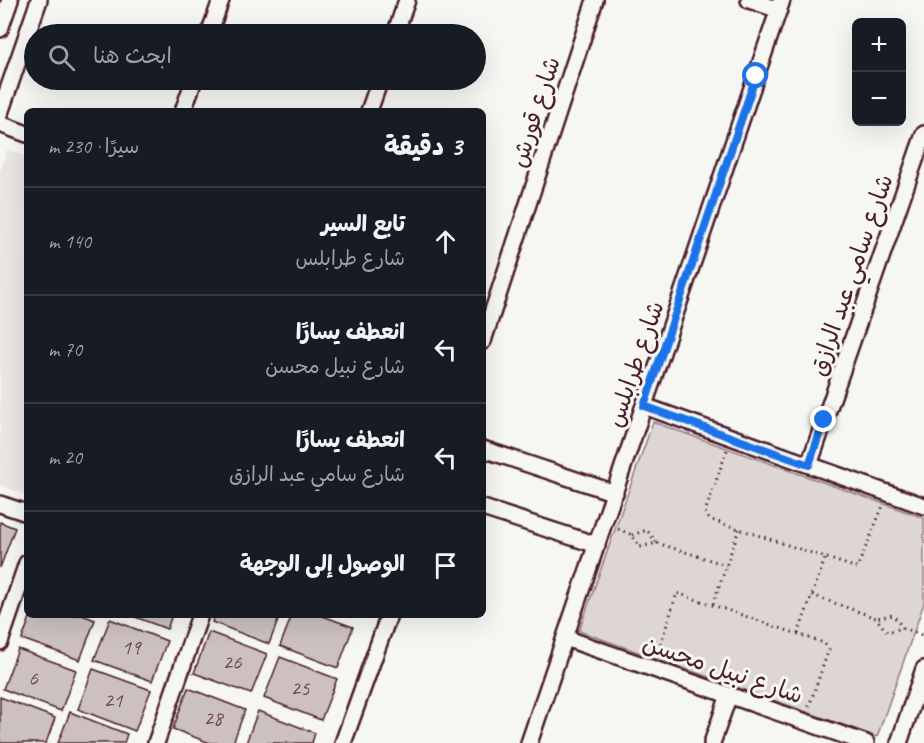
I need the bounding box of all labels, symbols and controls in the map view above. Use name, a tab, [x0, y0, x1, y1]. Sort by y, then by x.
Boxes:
map controls	[852, 18, 906, 126]
button: +	[852, 18, 906, 72]
search box	[24, 24, 486, 90]
icon: search	[45, 41, 78, 74]
text: ابحث هنا	[93, 42, 172, 70]
street label: شارع قورش	[503, 53, 569, 172]
route start	[742, 62, 768, 88]
button: −	[852, 72, 906, 126]
text: 3 دقيقة	[384, 130, 462, 163]
text: سيرًا · 230 m	[48, 134, 139, 159]
street label: شارع سامي عبد الرازق	[802, 170, 905, 382]
text: تابع السير	[321, 210, 405, 238]
icon: ahead	[429, 225, 462, 258]
text: 140 m	[48, 229, 91, 254]
text: شارع طرابلس	[296, 246, 405, 271]
street label: شارع طرابلس	[599, 297, 672, 432]
text: انعطف يسارًا	[296, 318, 405, 346]
icon: left	[429, 333, 462, 366]
text: 70 m	[48, 337, 82, 362]
text: شارع نبيل محسن	[265, 354, 405, 379]
route end	[810, 406, 836, 432]
text: انعطف يسارًا	[296, 426, 405, 454]
icon: left	[429, 441, 462, 474]
text: 20 m	[48, 445, 82, 470]
text: شارع سامي عبد الرازق	[229, 462, 405, 487]
icon: arrive	[429, 549, 462, 582]
text: الوصول إلى الوجهة	[240, 550, 405, 578]
street label: شارع نبيل محسن	[638, 628, 807, 712]
house number: 19	[122, 634, 142, 660]
house number: 26	[223, 649, 242, 675]
house number: 6	[28, 665, 38, 691]
house number: 25	[291, 675, 311, 701]
house number: 21	[104, 687, 124, 713]
house number: 28	[204, 705, 225, 731]

